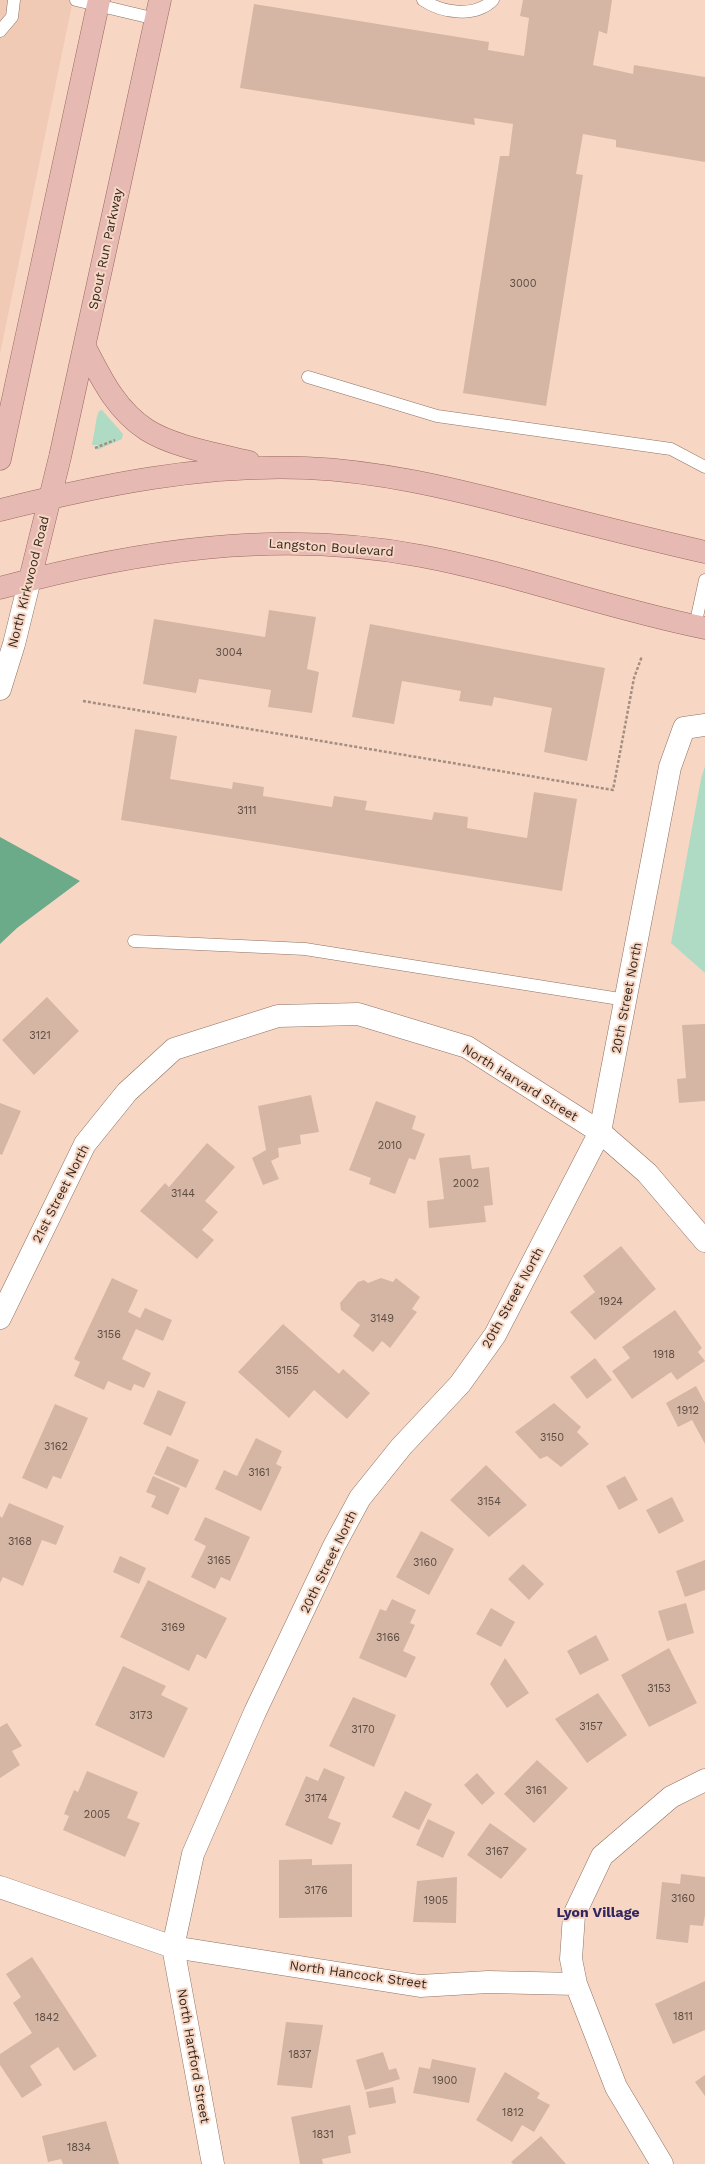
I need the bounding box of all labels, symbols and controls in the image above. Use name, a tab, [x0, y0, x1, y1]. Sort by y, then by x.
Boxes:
street label: Spout Run Parkway	[86, 187, 126, 311]
house number: 3000	[510, 277, 536, 291]
street label: North Kirkwood Road	[5, 514, 53, 650]
street label: Langston Boulevard	[268, 536, 394, 560]
house number: 3004	[216, 646, 242, 660]
house number: 3111	[237, 804, 257, 818]
street label: 20th Street North	[609, 941, 645, 1055]
house number: 3121	[29, 1029, 51, 1043]
street label: North Harvard Street	[459, 1041, 581, 1125]
house number: 2010	[378, 1139, 402, 1153]
street label: 21st Street North	[29, 1142, 93, 1246]
house number: 2002	[453, 1177, 479, 1191]
house number: 3144	[171, 1187, 195, 1201]
street label: 20th Street North	[479, 1245, 547, 1351]
house number: 1924	[599, 1295, 623, 1309]
house number: 3149	[370, 1312, 394, 1326]
house number: 3156	[97, 1328, 121, 1342]
house number: 1918	[653, 1348, 675, 1362]
house number: 3155	[275, 1364, 299, 1378]
house number: 1912	[677, 1404, 699, 1418]
house number: 3150	[540, 1431, 564, 1445]
house number: 3162	[44, 1440, 68, 1454]
house number: 3161	[248, 1466, 270, 1480]
house number: 3154	[477, 1495, 501, 1509]
street label: 20th Street North	[297, 1508, 361, 1616]
house number: 3168	[8, 1535, 32, 1549]
house number: 3165	[207, 1554, 231, 1568]
house number: 3160	[413, 1556, 437, 1570]
house number: 3169	[161, 1621, 185, 1635]
house number: 3166	[376, 1631, 400, 1645]
house number: 3153	[647, 1682, 671, 1696]
house number: 3173	[129, 1709, 153, 1723]
house number: 3157	[579, 1720, 603, 1734]
house number: 3170	[351, 1723, 375, 1737]
house number: 3161	[525, 1784, 547, 1798]
house number: 3174	[305, 1792, 327, 1806]
house number: 2005	[84, 1808, 110, 1822]
house number: 3167	[485, 1845, 509, 1859]
house number: 3176	[304, 1884, 328, 1898]
house number: 3160	[671, 1892, 695, 1906]
house number: 1905	[424, 1894, 448, 1908]
district label: Lyon Village	[556, 1905, 640, 1921]
street label: North Hancock Street	[288, 1958, 428, 1992]
street label: North Hartford Street	[173, 1987, 213, 2125]
house number: 1811	[673, 2010, 693, 2024]
house number: 1842	[35, 2011, 59, 2025]
house number: 1837	[289, 2048, 311, 2062]
house number: 1900	[433, 2074, 457, 2088]
house number: 1812	[502, 2106, 524, 2120]
house number: 1831	[312, 2128, 334, 2142]
house number: 1834	[67, 2141, 91, 2155]

